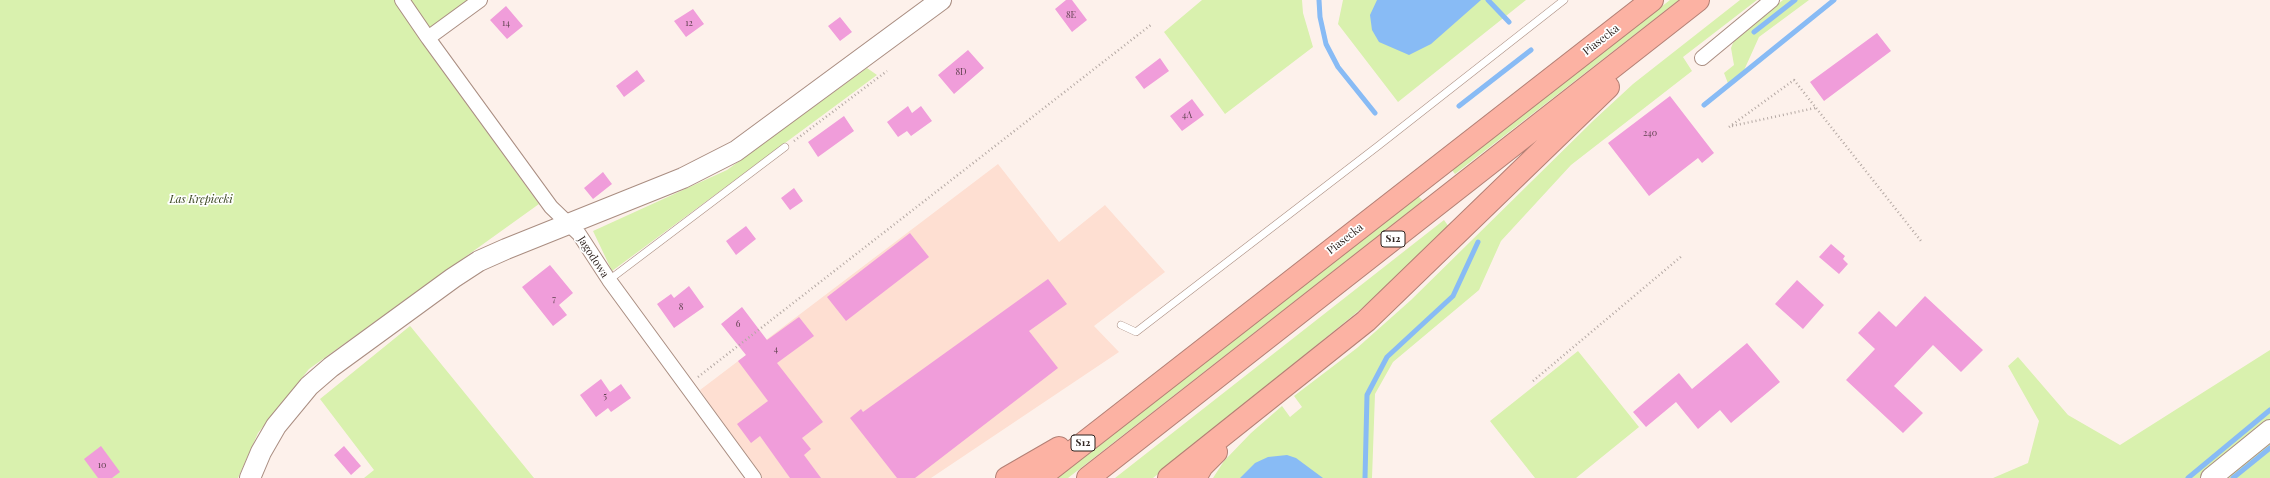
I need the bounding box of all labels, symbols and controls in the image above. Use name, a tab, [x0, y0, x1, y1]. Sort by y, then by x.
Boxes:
house number: 8E	[1066, 10, 1076, 20]
house number: 14	[502, 18, 510, 28]
house number: 12	[685, 18, 693, 28]
street label: Piasecka	[1580, 22, 1622, 58]
house number: 8D	[955, 67, 967, 77]
house number: 4A	[1182, 110, 1192, 120]
house number: 240	[1643, 128, 1657, 138]
park label: Las Krępiecki	[169, 193, 233, 207]
street label: Piasecka	[1324, 221, 1366, 257]
road number: S12	[1381, 231, 1405, 247]
street label: Jagodowa	[575, 234, 611, 280]
house number: 7	[552, 294, 556, 304]
house number: 8	[679, 302, 683, 312]
house number: 6	[736, 319, 740, 329]
house number: 4	[774, 344, 778, 354]
house number: 5	[603, 391, 607, 401]
road number: S12	[1071, 435, 1095, 451]
house number: 10	[98, 460, 106, 470]

